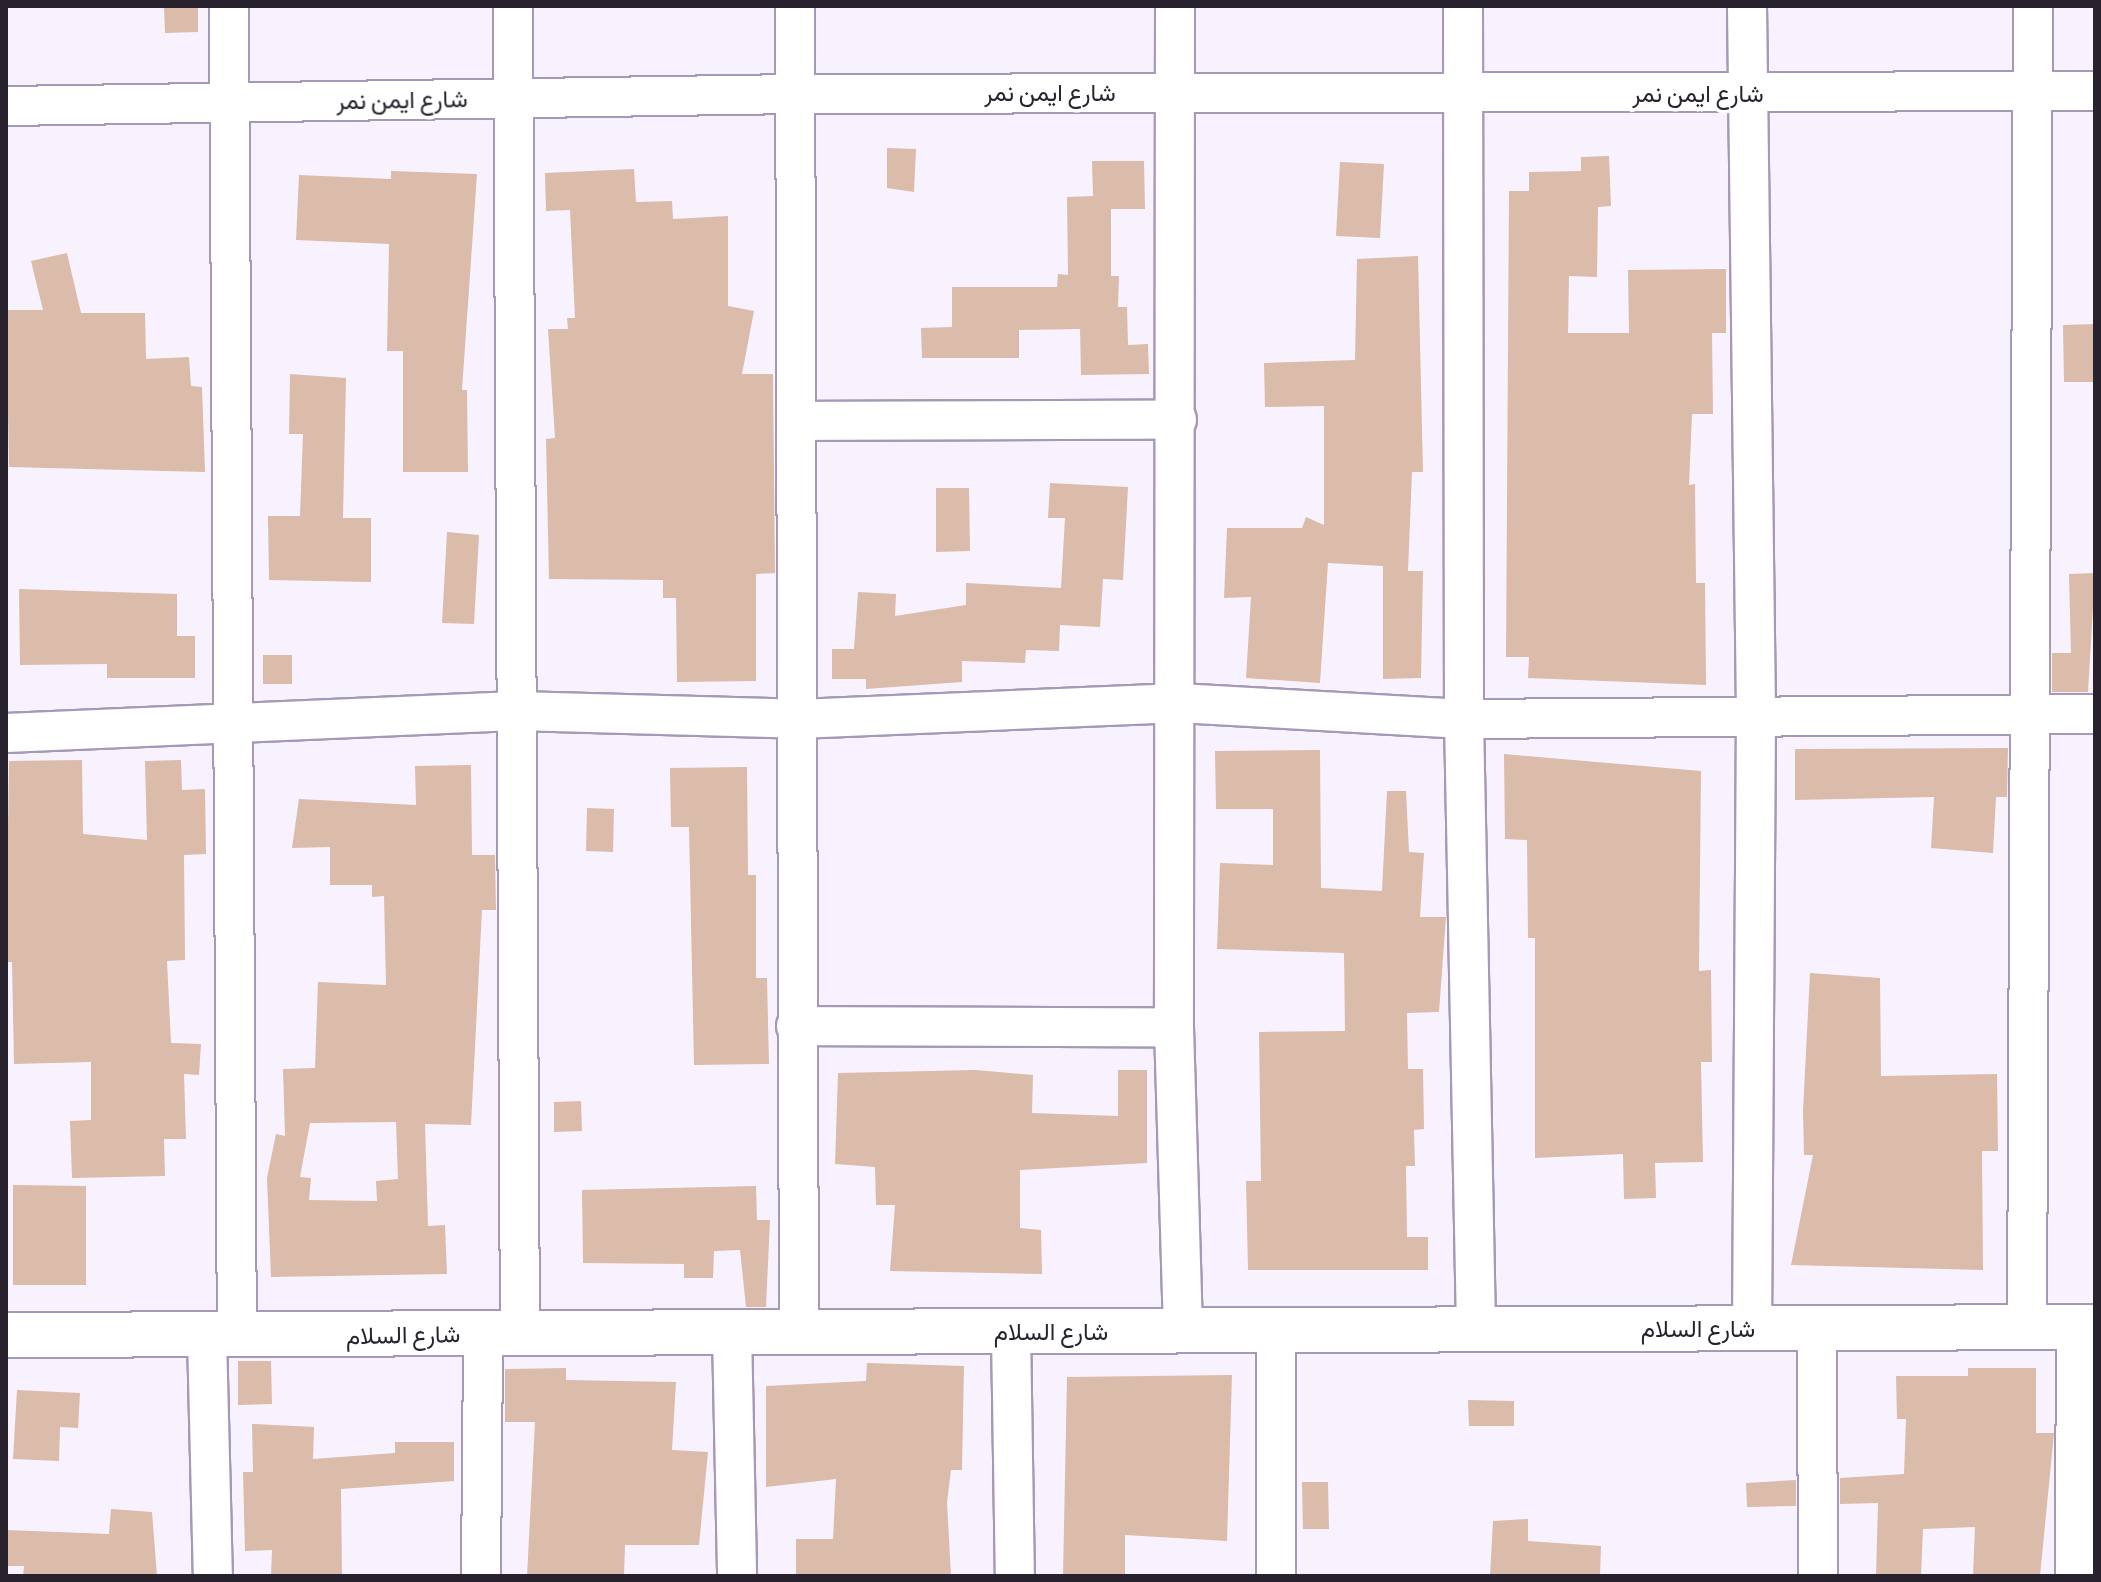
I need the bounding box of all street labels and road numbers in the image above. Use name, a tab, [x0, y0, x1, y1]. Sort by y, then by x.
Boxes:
street label: شارع ايمن نمر	[984, 78, 1116, 106]
street label: شارع ايمن نمر	[1632, 79, 1764, 107]
street label: شارع ايمن نمر	[336, 83, 468, 115]
street label: شارع السلام	[1641, 1314, 1755, 1342]
street label: شارع السلام	[994, 1317, 1108, 1345]
street label: شارع السلام	[346, 1319, 460, 1349]

